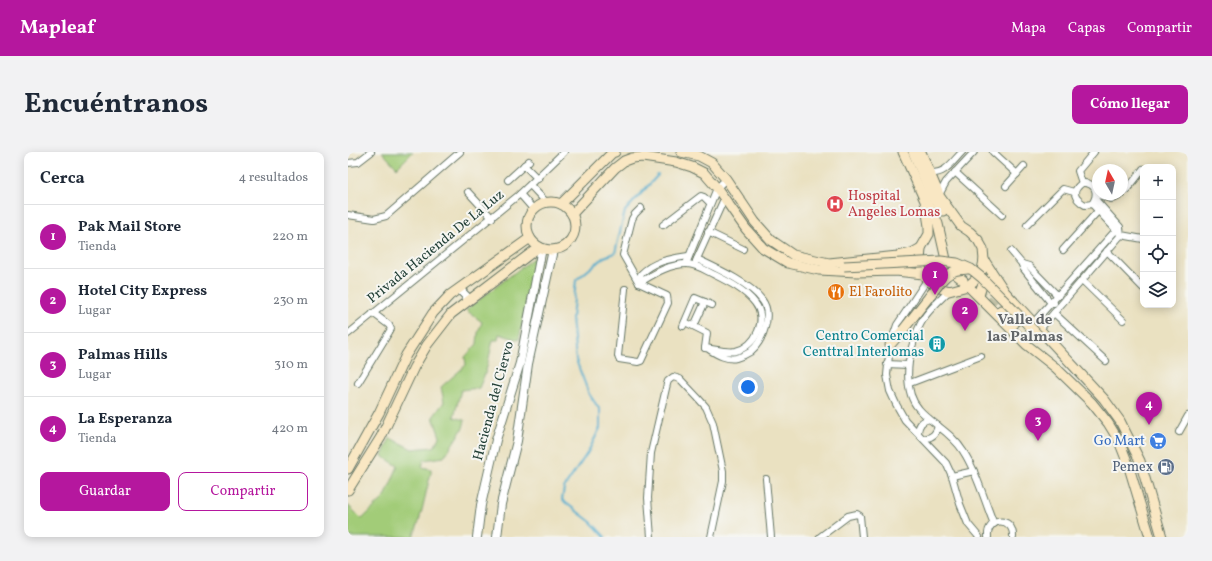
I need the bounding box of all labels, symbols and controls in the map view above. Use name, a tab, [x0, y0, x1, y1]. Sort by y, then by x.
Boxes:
text: Mapleaf	[20, 15, 95, 41]
text: Mapa	[1011, 19, 1046, 38]
text: Capas	[1068, 19, 1105, 38]
text: Compartir	[1127, 19, 1192, 38]
text: Encuéntranos	[24, 85, 208, 124]
button: Cómo llegar	[1072, 85, 1188, 124]
north arrow	[1092, 164, 1128, 200]
map controls	[1140, 164, 1176, 308]
button: +	[1140, 164, 1176, 200]
text: Cerca	[40, 167, 85, 190]
text: 4 resultados	[238, 169, 308, 187]
street label: Privada Hacienda De La Luz	[364, 186, 508, 308]
place label: Hospital Angeles Lomas	[848, 187, 940, 222]
hospital icon: Hospital Angeles Lomas	[825, 194, 845, 214]
button: −	[1140, 200, 1176, 236]
text: Pak Mail Store	[78, 217, 181, 238]
text: 1	[50, 228, 56, 246]
text: 220 m	[272, 228, 308, 246]
button: locate	[1140, 236, 1176, 272]
text: Tienda	[78, 238, 117, 256]
pin: 1	[922, 262, 948, 295]
button: layers	[1140, 272, 1176, 308]
text: Hotel City Express	[78, 281, 207, 302]
restaurant icon: El Farolito	[826, 282, 846, 302]
place label: El Farolito	[849, 283, 912, 302]
text: 2	[50, 292, 56, 310]
text: 230 m	[273, 292, 308, 310]
pin: 2	[952, 298, 978, 331]
text: Lugar	[78, 302, 111, 320]
district label: Valle de las Palmas	[987, 310, 1063, 348]
place label: Centro Comercial Centtral Interlomas	[803, 327, 924, 362]
building icon: Centro Comercial Centtral Interlomas	[927, 334, 947, 354]
street label: Hacienda del Ciervo	[469, 339, 519, 463]
text: Palmas Hills	[78, 345, 168, 366]
text: 3	[50, 356, 56, 374]
text: 310 m	[274, 356, 308, 374]
text: Lugar	[78, 366, 111, 384]
your location	[738, 377, 758, 397]
pin: 4	[1136, 392, 1162, 425]
pin: 3	[1025, 408, 1051, 441]
text: La Esperanza	[78, 409, 173, 430]
text: 4	[49, 420, 57, 438]
text: 420 m	[271, 420, 308, 438]
text: Tienda	[78, 430, 117, 448]
supermarket icon: Go Mart	[1148, 431, 1168, 451]
place label: Go Mart	[1094, 432, 1145, 451]
fuel station icon: Pemex	[1156, 457, 1176, 477]
place label: Pemex	[1112, 458, 1153, 477]
button: Guardar	[40, 472, 170, 511]
button: Compartir	[178, 472, 308, 511]

